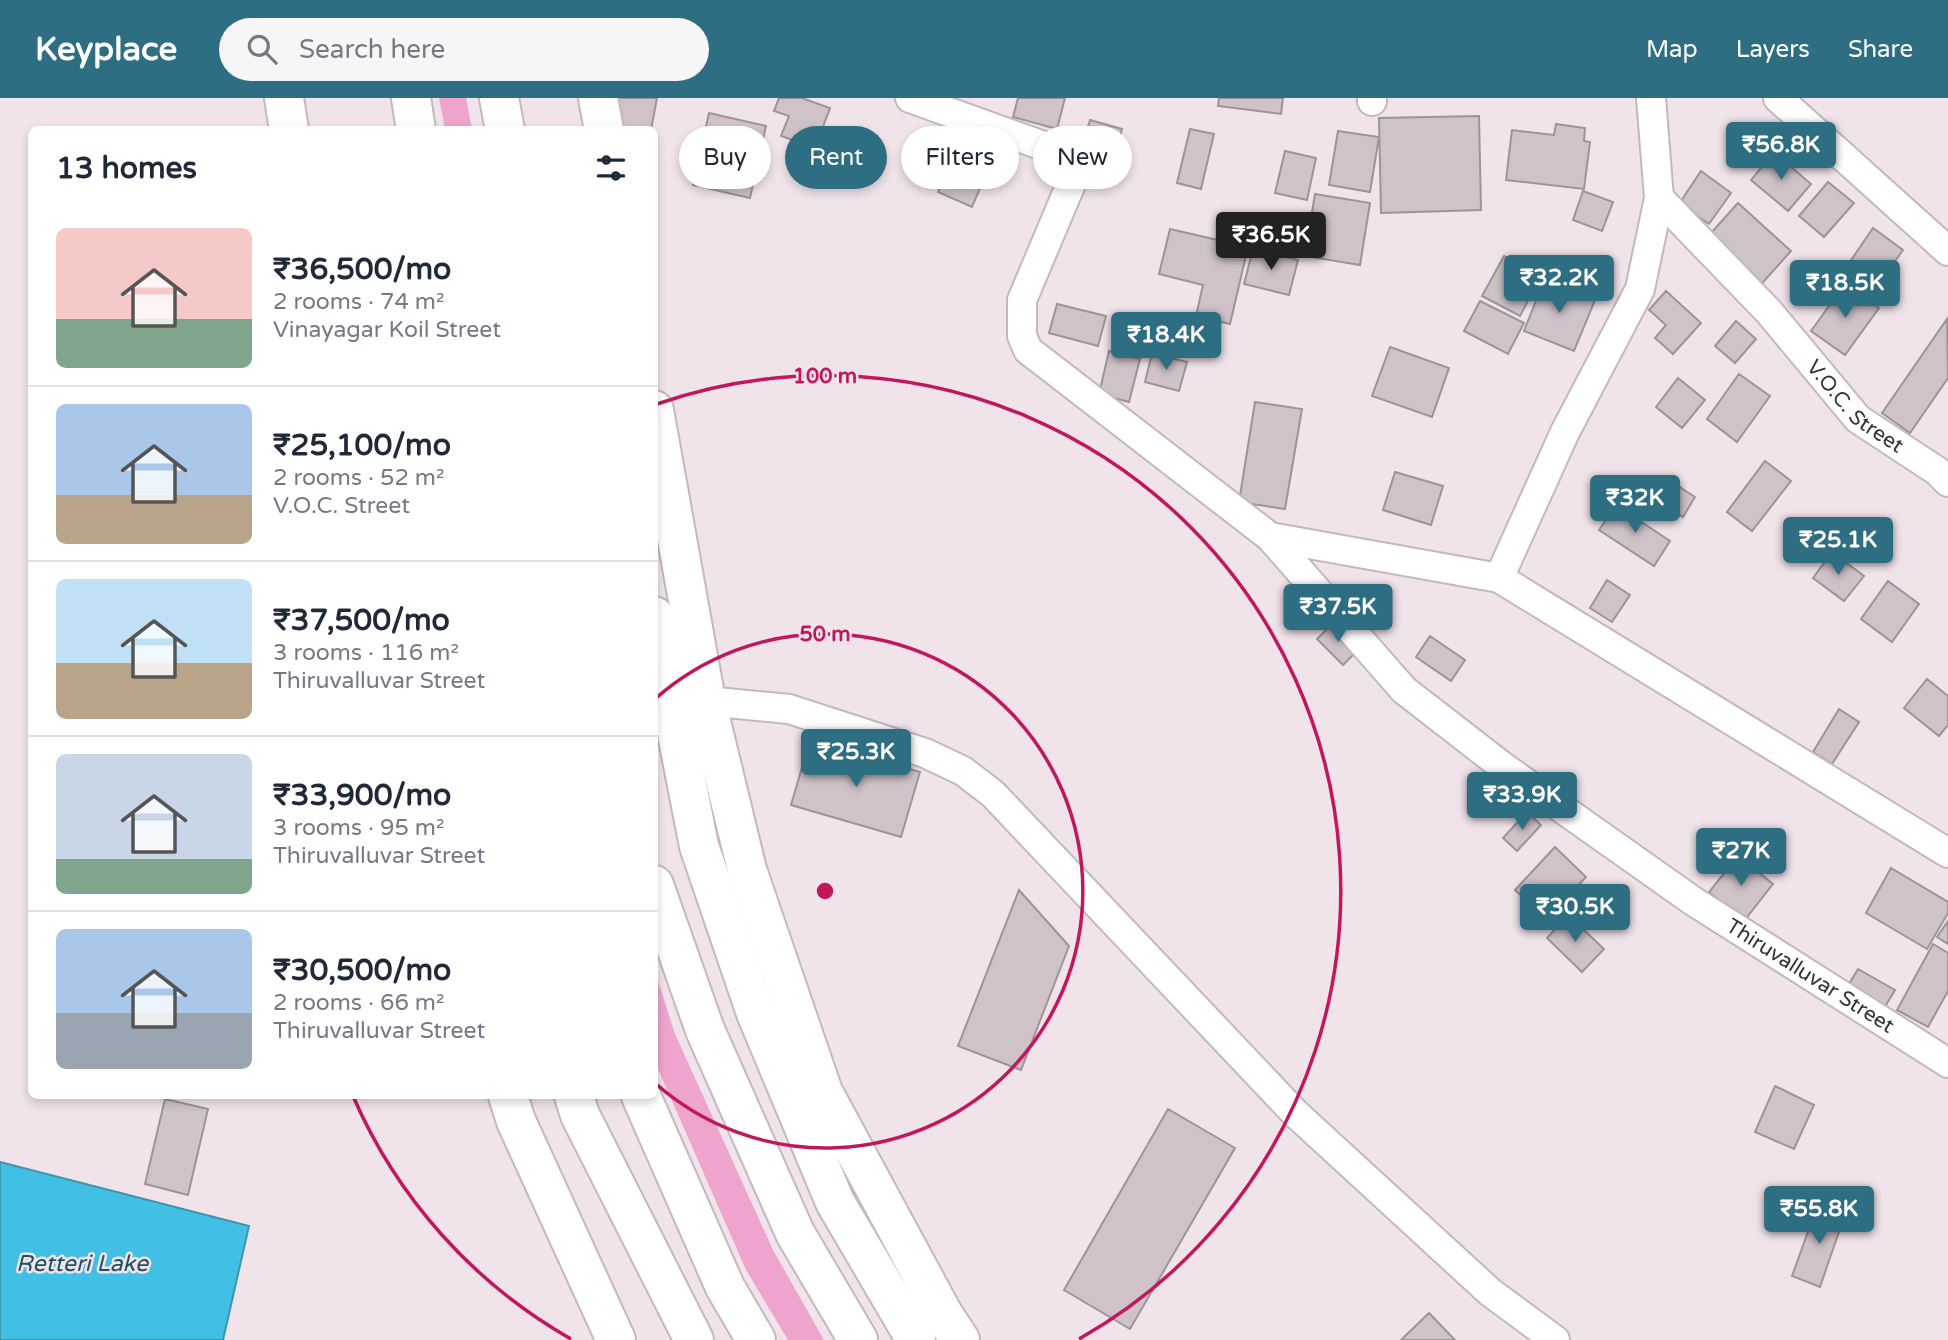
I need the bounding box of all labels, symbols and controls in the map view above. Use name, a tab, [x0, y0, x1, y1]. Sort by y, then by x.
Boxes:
search box	[219, 18, 709, 81]
text: Keyplace	[35, 30, 177, 69]
icon: search	[243, 30, 281, 68]
text: Search here	[299, 34, 445, 65]
text: Map	[1646, 35, 1698, 64]
text: Layers	[1736, 35, 1810, 64]
text: Share	[1848, 35, 1913, 64]
pin: ₹56.8K	[1724, 122, 1838, 182]
chip: Buy	[679, 126, 771, 189]
chip: Rent	[785, 126, 887, 189]
chip: Filters	[901, 126, 1019, 189]
chip: New	[1033, 126, 1132, 189]
text: ₹56.8K	[1742, 131, 1820, 159]
icon: filters	[592, 149, 630, 187]
text: 13 homes	[56, 150, 197, 187]
pin: ₹36.5K	[1214, 212, 1328, 272]
text: ₹36.5K	[1232, 221, 1310, 249]
text: ₹36,500/mo	[273, 251, 451, 288]
icon: home	[112, 256, 196, 340]
pin: ₹32.2K	[1502, 256, 1616, 315]
pin: ₹18.5K	[1788, 260, 1902, 320]
text: ₹32.2K	[1520, 264, 1598, 292]
text: ₹18.5K	[1806, 269, 1884, 297]
text: 2 rooms · 74 m²	[273, 288, 444, 316]
pin: ₹18.4K	[1109, 313, 1223, 372]
text: Vinayagar Koil Street	[273, 316, 501, 344]
text: ₹18.4K	[1127, 321, 1205, 349]
street label: V.O.C. Street	[1801, 355, 1908, 458]
text: 100 m	[793, 364, 857, 389]
text: ₹25,100/mo	[273, 427, 451, 464]
icon: home	[112, 432, 196, 516]
text: 2 rooms · 52 m²	[273, 464, 444, 492]
pin: ₹32K	[1594, 476, 1676, 535]
text: ₹32K	[1606, 484, 1664, 512]
text: V.O.C. Street	[273, 492, 410, 520]
pin: ₹25.1K	[1781, 518, 1895, 577]
text: ₹25.1K	[1799, 526, 1877, 554]
pin: ₹37.5K	[1281, 584, 1395, 644]
text: ₹37.5K	[1299, 593, 1377, 621]
text: ₹37,500/mo	[273, 602, 450, 639]
icon: home	[112, 607, 196, 691]
text: 50 m	[799, 622, 851, 647]
text: 3 rooms · 116 m²	[273, 639, 459, 667]
text: Thiruvalluvar Street	[273, 667, 485, 695]
pin: ₹25.3K	[799, 730, 913, 789]
text: ₹25.3K	[817, 738, 895, 766]
pin: ₹33.9K	[1465, 772, 1579, 832]
text: ₹33,900/mo	[273, 777, 451, 814]
text: ₹33.9K	[1483, 781, 1561, 809]
icon: home	[112, 782, 196, 866]
text: 3 rooms · 95 m²	[273, 814, 444, 842]
pin: ₹27K	[1700, 828, 1782, 888]
text: ₹27K	[1712, 837, 1770, 865]
text: Thiruvalluvar Street	[273, 842, 485, 870]
centre of rings	[813, 879, 837, 903]
pin: ₹30.5K	[1518, 884, 1632, 944]
text: ₹30.5K	[1536, 893, 1614, 921]
street label: Thiruvalluvar Street	[1722, 913, 1899, 1039]
text: ₹30,500/mo	[273, 952, 451, 989]
icon: home	[112, 957, 196, 1041]
text: 2 rooms · 66 m²	[273, 989, 444, 1017]
text: Thiruvalluvar Street	[273, 1017, 485, 1045]
pin: ₹55.8K	[1762, 1186, 1876, 1246]
text: ₹55.8K	[1780, 1195, 1858, 1223]
water label: Retteri Lake	[16, 1250, 150, 1278]

